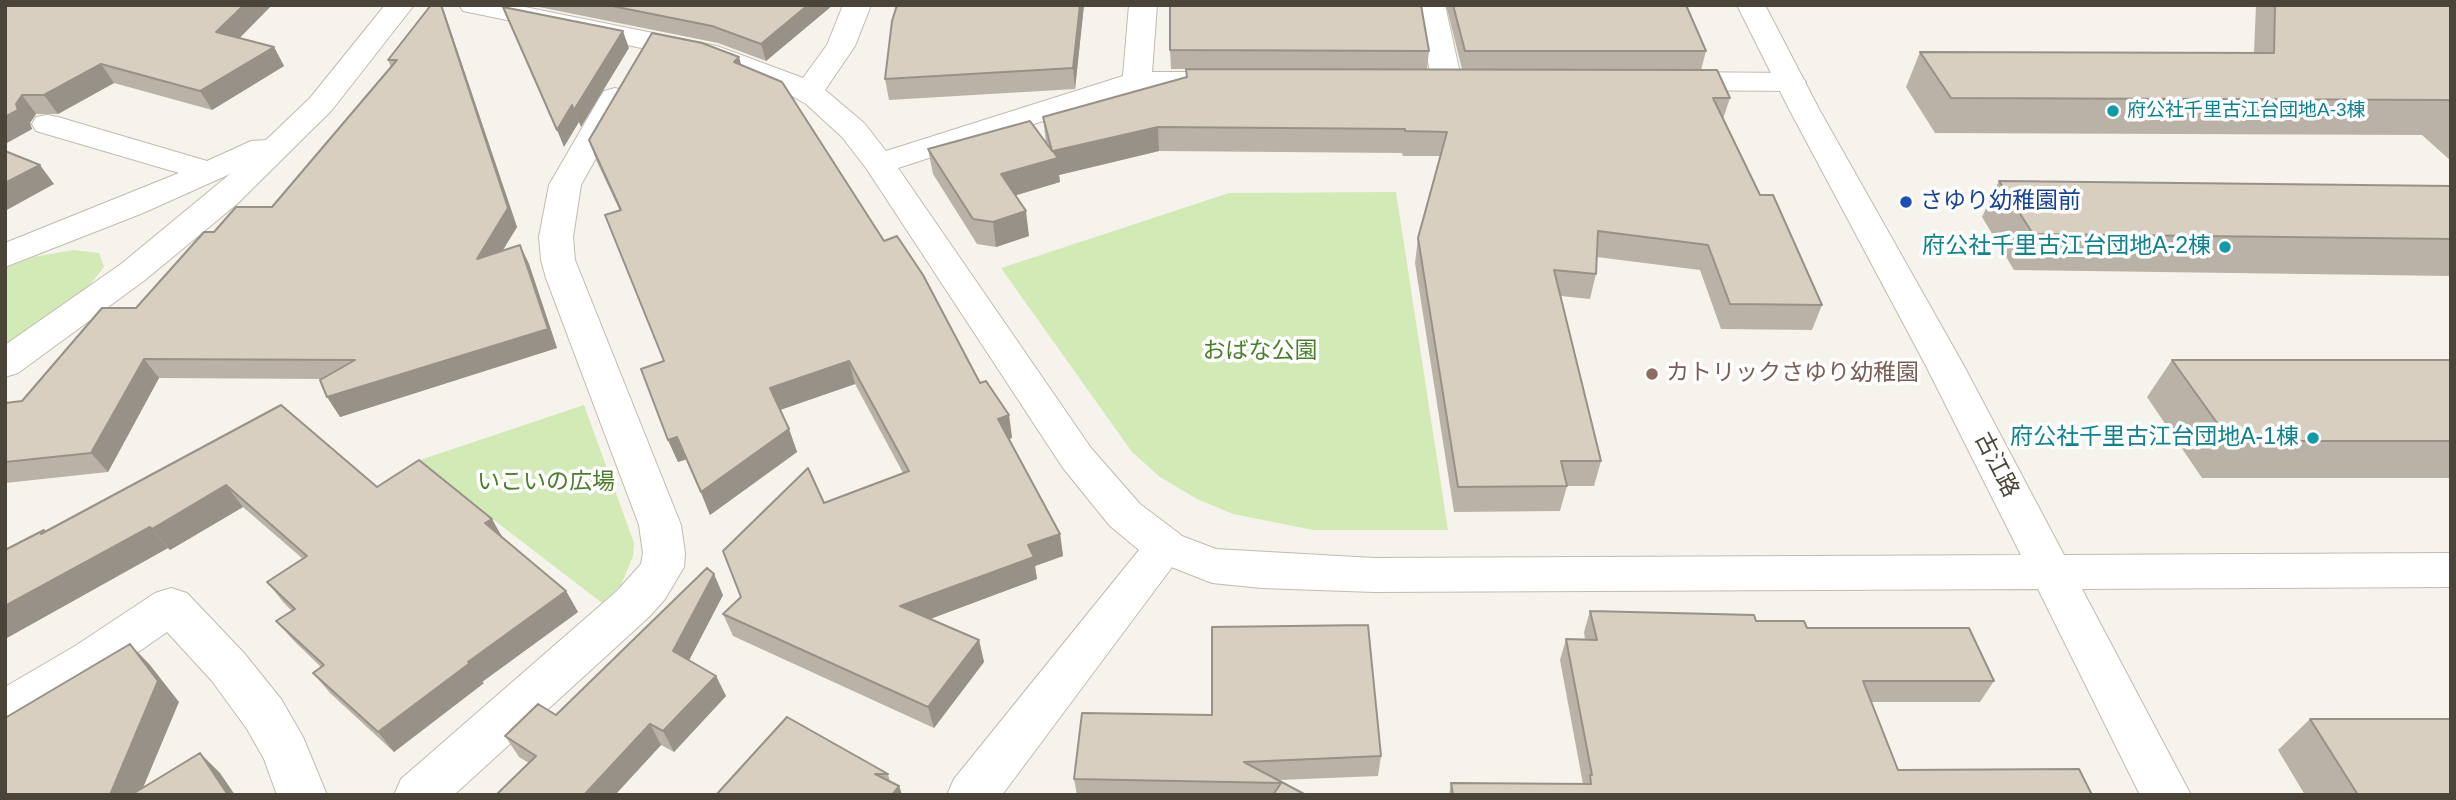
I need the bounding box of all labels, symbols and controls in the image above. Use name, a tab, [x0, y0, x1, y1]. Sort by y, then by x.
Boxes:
place label: 府公社千里古江台団地A-3棟	[2127, 100, 2366, 122]
marker: 府公社千里古江台団地A-3棟	[2105, 103, 2121, 119]
place label: さゆり幼稚園前	[1920, 188, 2081, 216]
marker: さゆり幼稚園前	[1898, 194, 1914, 210]
place label: 府公社千里古江台団地A-2棟	[1922, 233, 2211, 261]
marker: 府公社千里古江台団地A-2棟	[2217, 239, 2233, 255]
park label: おばな公園	[1203, 338, 1317, 366]
place label: カトリックさゆり幼稚園	[1666, 360, 1919, 388]
marker: カトリックさゆり幼稚園	[1644, 366, 1660, 382]
place label: 府公社千里古江台団地A-1棟	[2010, 424, 2299, 452]
street label: 古江路	[1968, 428, 2024, 502]
marker: 府公社千里古江台団地A-1棟	[2305, 430, 2321, 446]
park label: いこいの広場	[477, 469, 615, 497]

